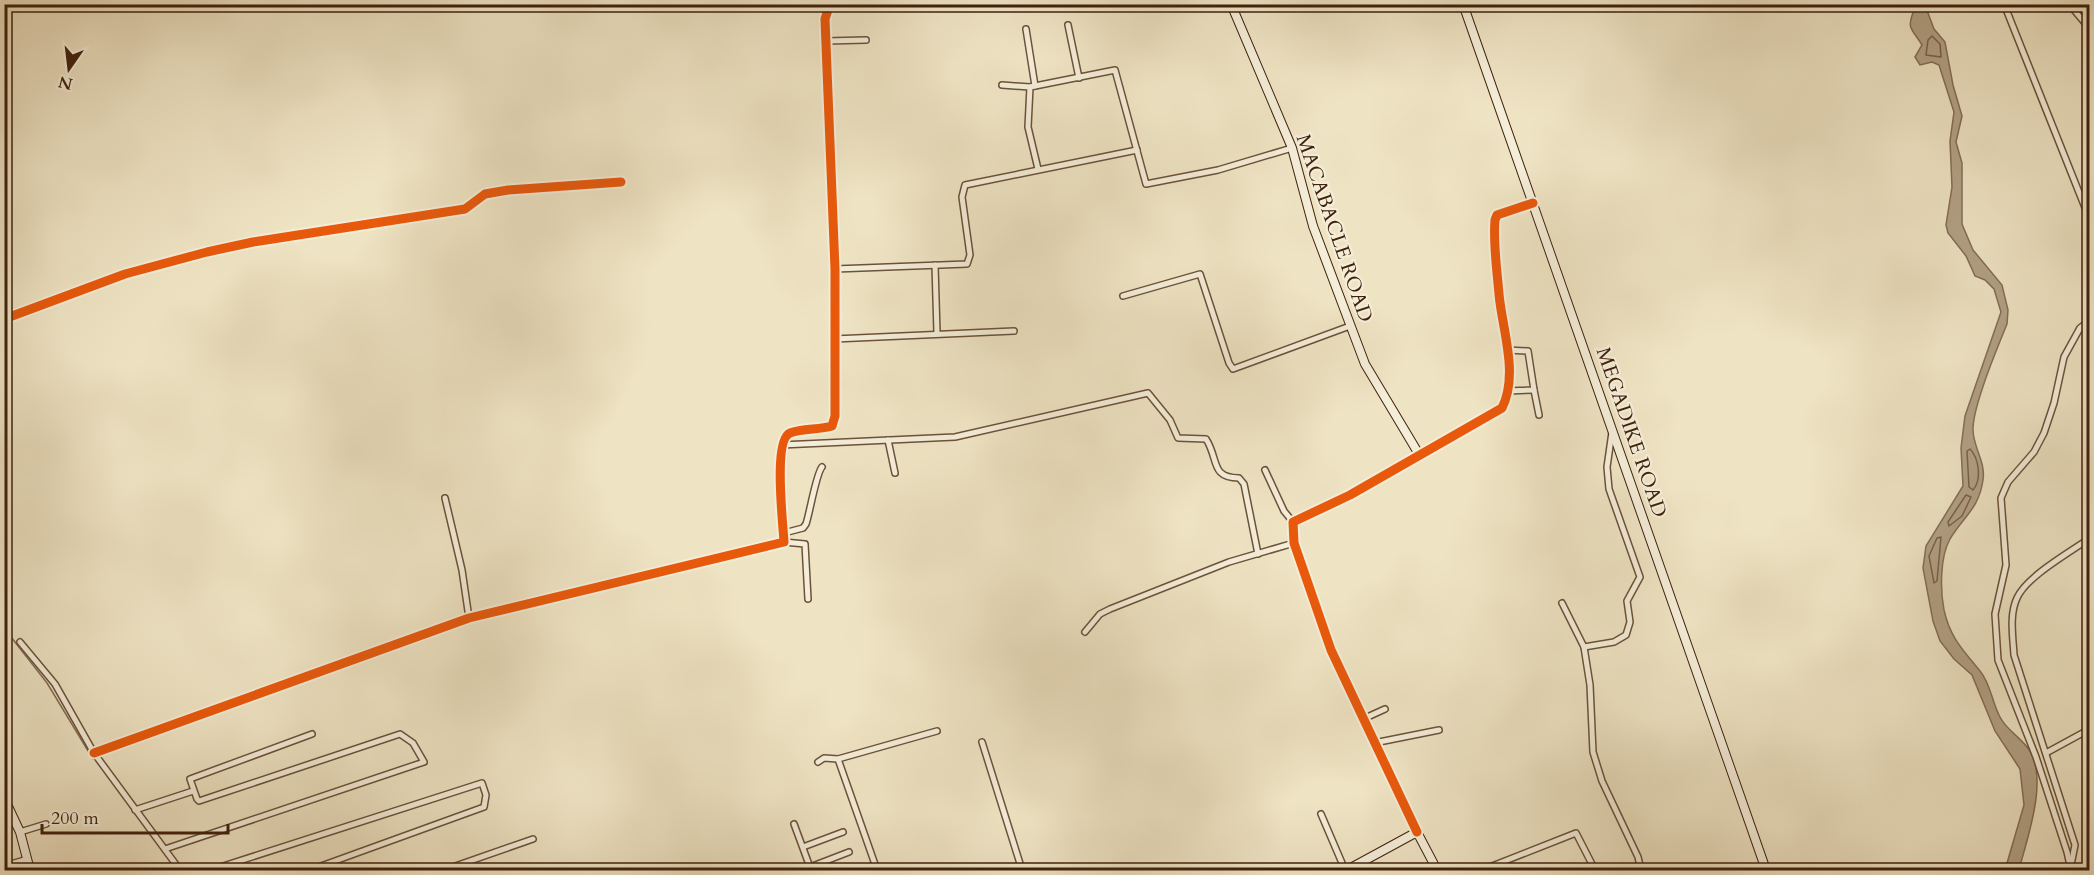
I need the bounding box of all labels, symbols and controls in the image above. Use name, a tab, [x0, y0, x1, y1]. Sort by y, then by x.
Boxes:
north arrow	[39, 39, 99, 99]
text: N	[56, 70, 75, 95]
street label: MACABACLE ROAD	[1290, 131, 1379, 326]
street label: MEGADIKE ROAD	[1590, 343, 1673, 521]
scale bar	[42, 797, 228, 835]
text: 200 m	[51, 806, 99, 831]

